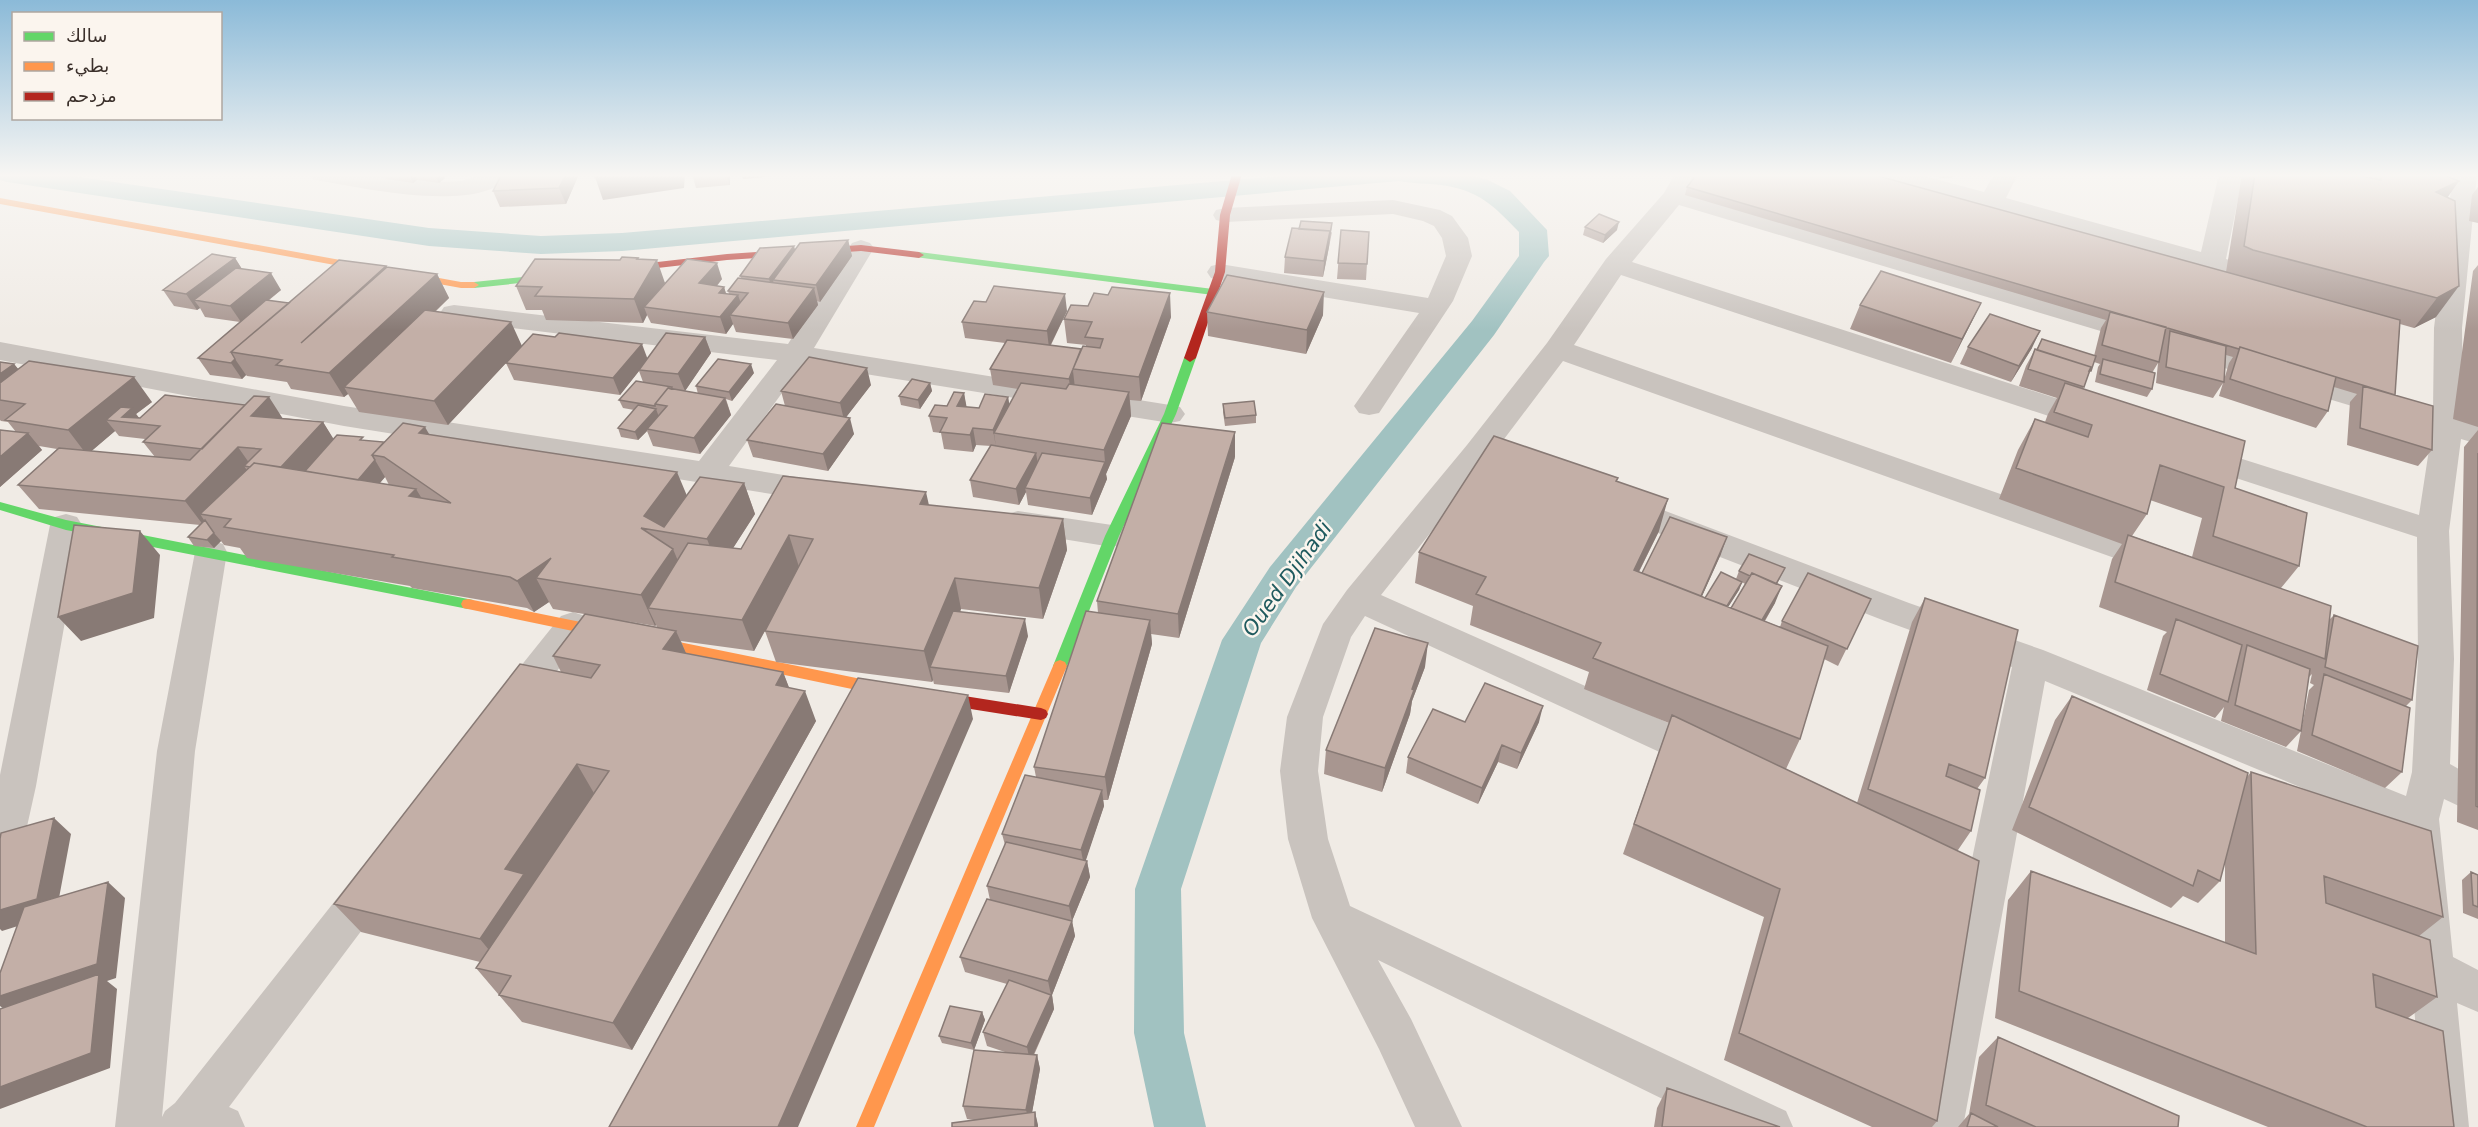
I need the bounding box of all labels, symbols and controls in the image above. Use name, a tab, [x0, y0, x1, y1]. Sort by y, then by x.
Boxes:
legend	[12, 12, 222, 120]
text: سالك	[66, 25, 107, 46]
text: بطيء	[66, 55, 109, 77]
text: مزدحم	[66, 85, 117, 107]
water label: Oued Djihadi	[1237, 517, 1337, 641]

